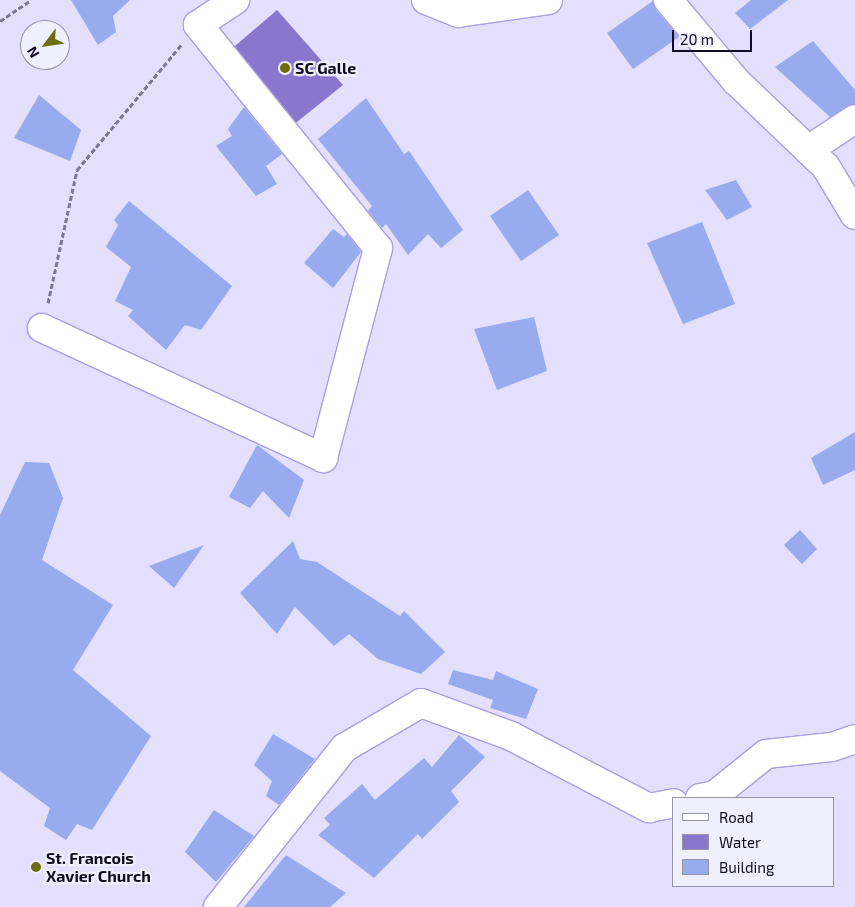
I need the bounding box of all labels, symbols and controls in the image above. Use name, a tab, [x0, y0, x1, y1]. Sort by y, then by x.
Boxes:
north arrow	[20, 20, 70, 70]
scale bar	[675, 20, 755, 52]
text: 20 m	[680, 30, 714, 48]
text: N	[23, 44, 42, 61]
place label: SC Galle	[295, 58, 356, 78]
marker: SC Galle	[279, 62, 291, 74]
legend	[672, 797, 835, 887]
text: Road	[719, 808, 754, 826]
text: Water	[719, 833, 761, 851]
place label: St. Francois Xavier Church	[46, 848, 151, 886]
text: Building	[719, 858, 774, 876]
marker: St. Francois Xavier Church	[30, 861, 42, 873]

